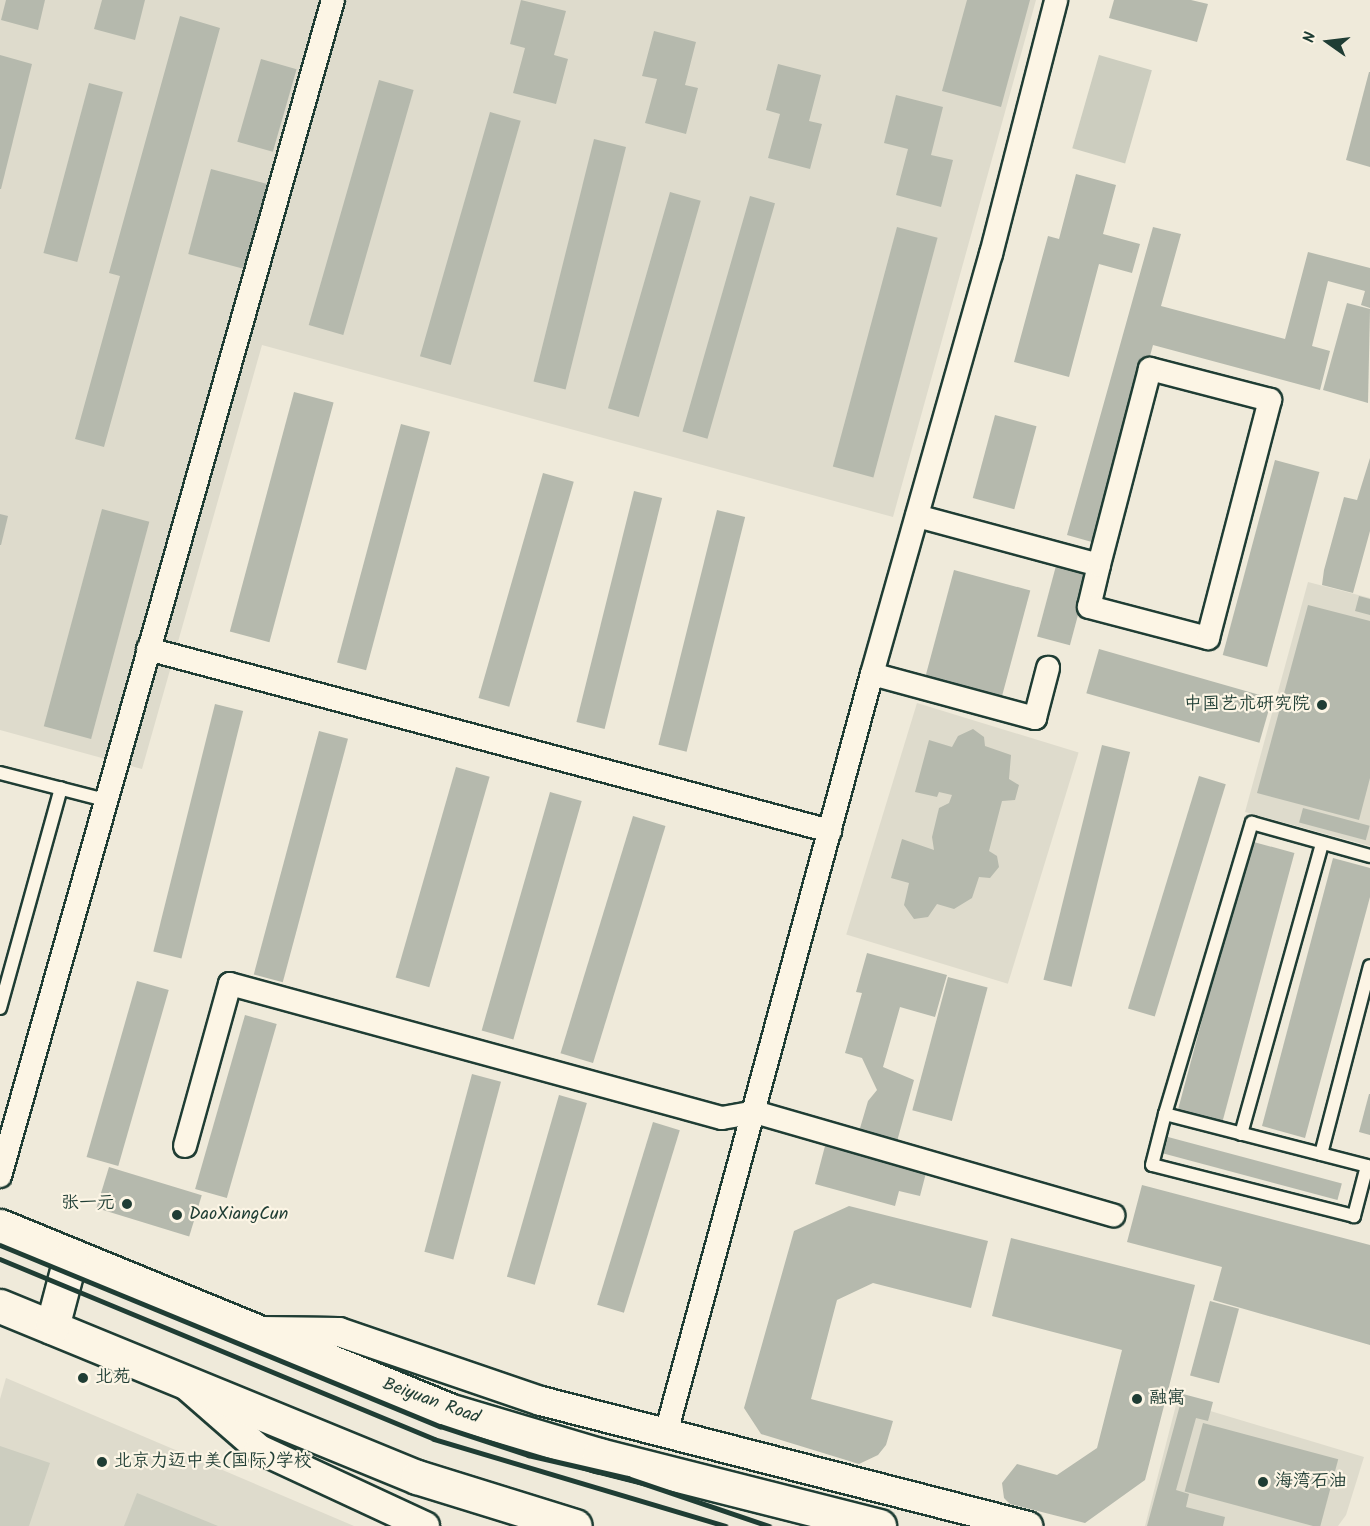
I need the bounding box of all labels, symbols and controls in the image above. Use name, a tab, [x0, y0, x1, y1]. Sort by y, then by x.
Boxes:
north arrow	[1298, 12, 1358, 72]
text: N	[1297, 30, 1323, 45]
place label: 中国艺术研究院	[1184, 694, 1310, 716]
marker: 中国艺术研究院	[1315, 698, 1329, 712]
place label: 张一元	[61, 1193, 115, 1215]
marker: 张一元	[120, 1197, 134, 1211]
place label: DaoXiangCun	[189, 1204, 288, 1226]
marker: DaoXiangCun	[170, 1208, 184, 1222]
place label: 北苑	[95, 1367, 131, 1389]
marker: 北苑	[76, 1371, 90, 1385]
street label: Beiyuan Road	[379, 1374, 483, 1430]
place label: 融寓	[1149, 1388, 1185, 1410]
marker: 融寓	[1130, 1392, 1144, 1406]
place label: 北京力迈中美(国际)学校	[114, 1451, 312, 1473]
marker: 北京力迈中美(国际)学校	[95, 1455, 109, 1469]
place label: 海湾石油	[1275, 1471, 1347, 1493]
marker: 海湾石油	[1256, 1475, 1270, 1489]

